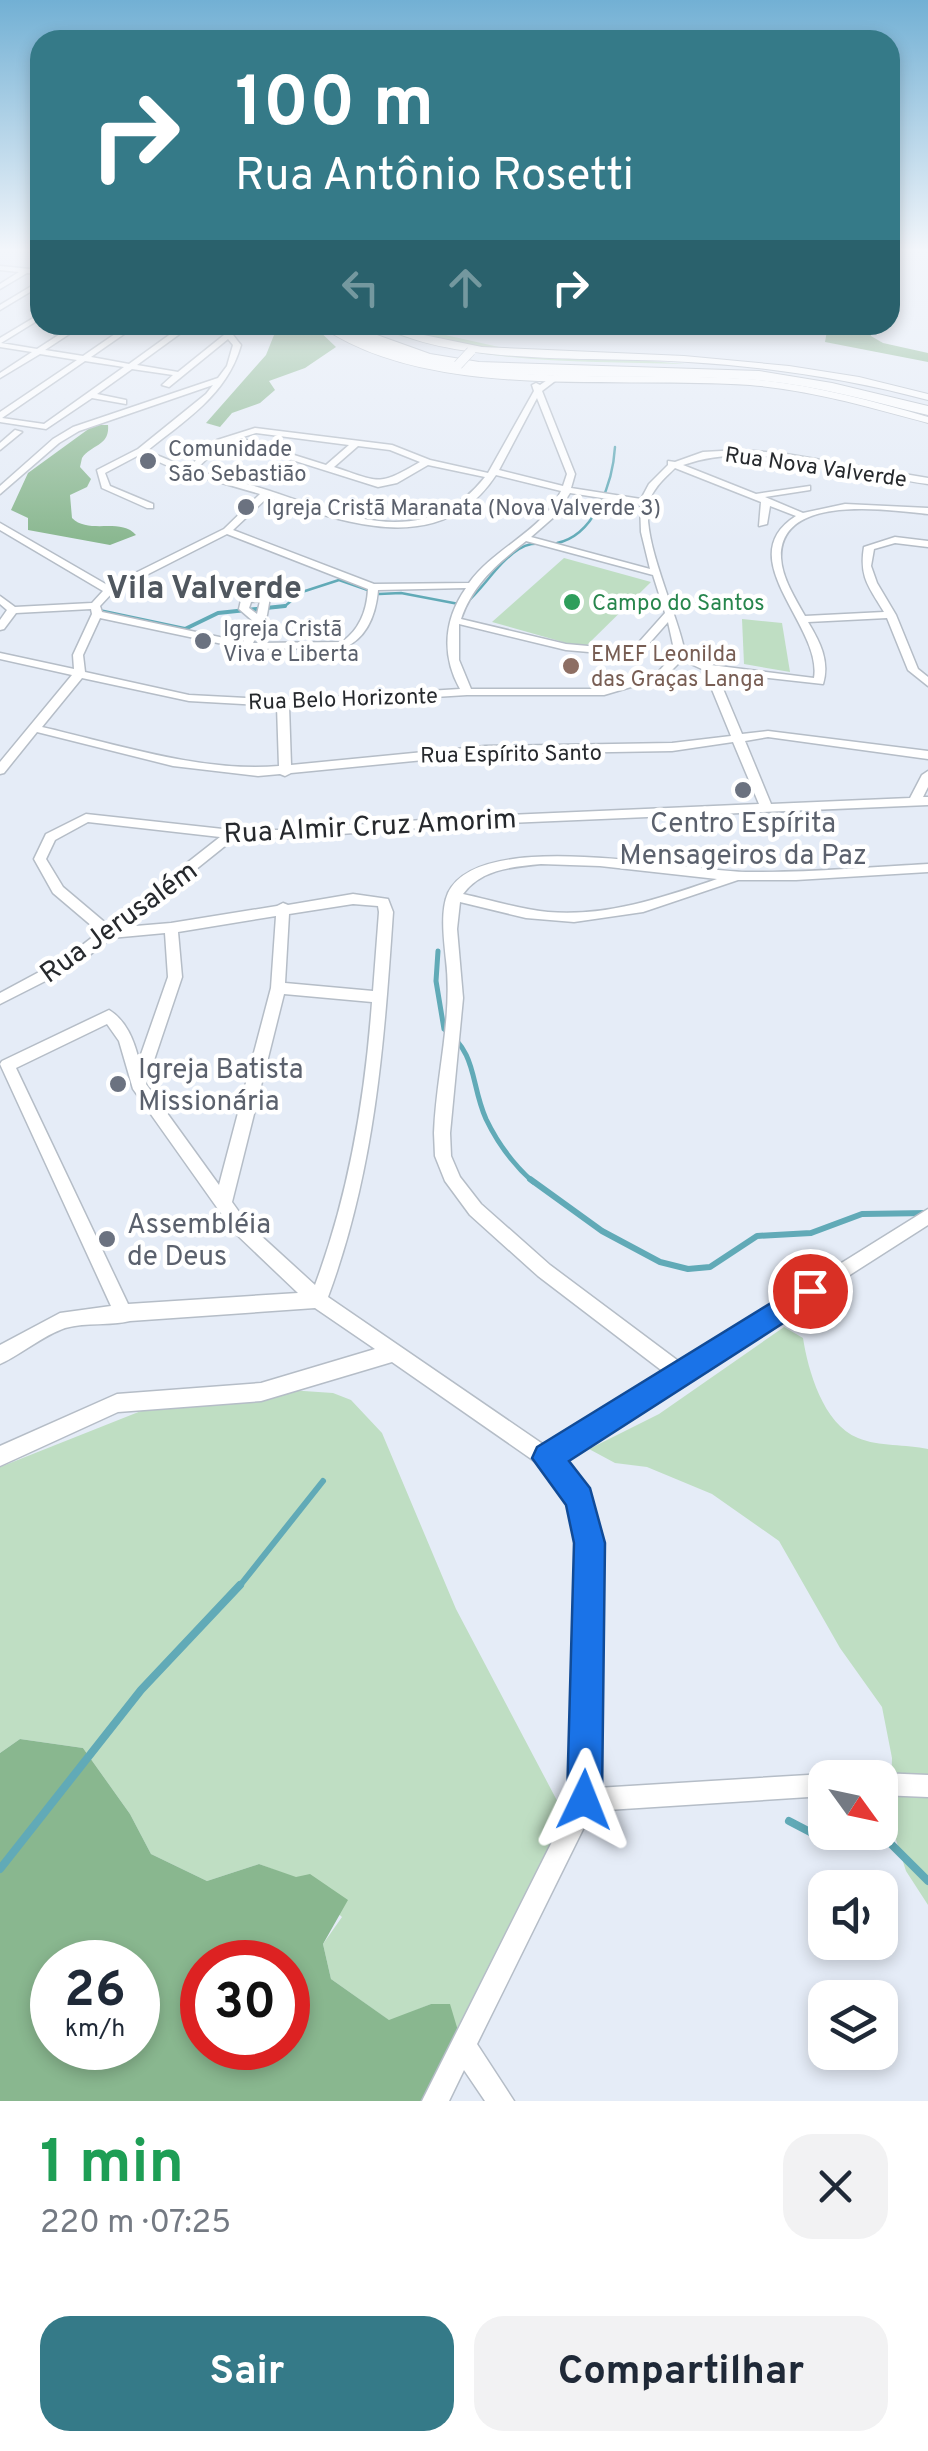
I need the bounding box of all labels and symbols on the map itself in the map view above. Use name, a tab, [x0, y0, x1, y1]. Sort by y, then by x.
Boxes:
place label: Comunidade São Sebastião	[168, 437, 306, 489]
street label: Rua Nova Valverde	[723, 442, 908, 495]
marker: Comunidade São Sebastião	[137, 450, 159, 472]
marker: Igreja Cristã Maranata (Nova Valverde 3)	[235, 496, 257, 518]
place label: Igreja Cristã Maranata (Nova Valverde 3)	[266, 496, 661, 523]
district label: Vila Valverde	[106, 570, 302, 610]
marker: Campo do Santos	[561, 591, 583, 613]
place label: Campo do Santos	[592, 591, 765, 618]
place label: Igreja Cristã Viva e Liberta	[223, 617, 359, 669]
marker: Igreja Cristã Viva e Liberta	[192, 630, 214, 652]
place label: EMEF Leonilda das Graças Langa	[591, 642, 764, 694]
marker: EMEF Leonilda das Graças Langa	[560, 655, 582, 677]
street label: Rua Belo Horizonte	[248, 684, 438, 717]
street label: Rua Espírito Santo	[420, 740, 602, 771]
marker: Centro Espírita Mensageiros da Paz	[732, 779, 754, 801]
street label: Rua Almir Cruz Amorim	[223, 802, 518, 854]
place label: Centro Espírita Mensageiros da Paz	[619, 807, 867, 875]
street label: Rua Jerusalém	[34, 854, 206, 993]
place label: Igreja Batista Missionária	[138, 1053, 304, 1121]
marker: Igreja Batista Missionária	[107, 1073, 129, 1095]
place label: Assembléia de Deus	[127, 1208, 271, 1276]
marker: Assembléia de Deus	[96, 1228, 118, 1250]
pin	[768, 1249, 853, 1334]
position arrow	[532, 1748, 636, 1852]
north arrow	[808, 1760, 898, 1850]
speed limit sign: 30	[180, 1940, 310, 2070]

